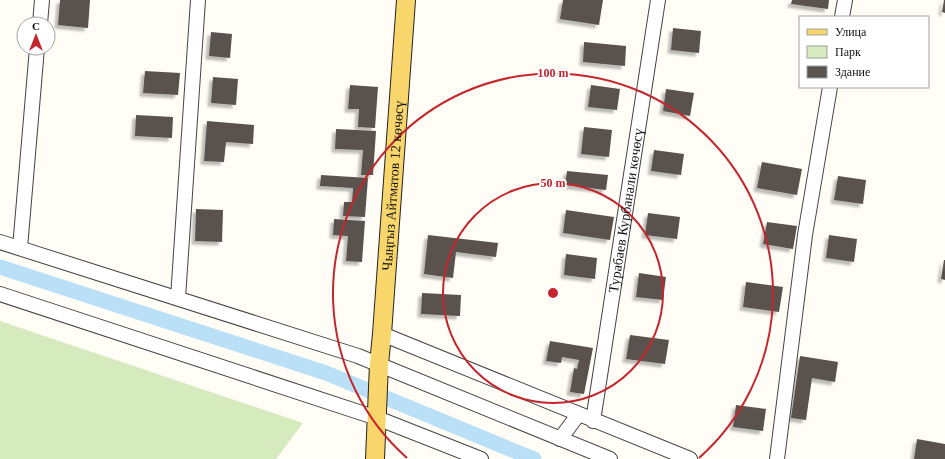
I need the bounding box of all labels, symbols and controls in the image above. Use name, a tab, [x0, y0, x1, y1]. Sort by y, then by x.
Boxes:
north arrow	[16, 16, 56, 56]
legend	[799, 16, 929, 88]
text: С	[32, 20, 40, 32]
text: Улица	[835, 25, 867, 39]
text: Парк	[835, 45, 861, 59]
text: Здание	[835, 65, 870, 79]
text: 100 m	[538, 66, 569, 80]
street label: Чыңгыз Айтматов 12 көчөсү	[379, 100, 406, 271]
street label: Турабаев Курбанали көчөсү	[605, 127, 646, 294]
text: 50 m	[541, 176, 566, 190]
centre of rings	[546, 286, 560, 300]

